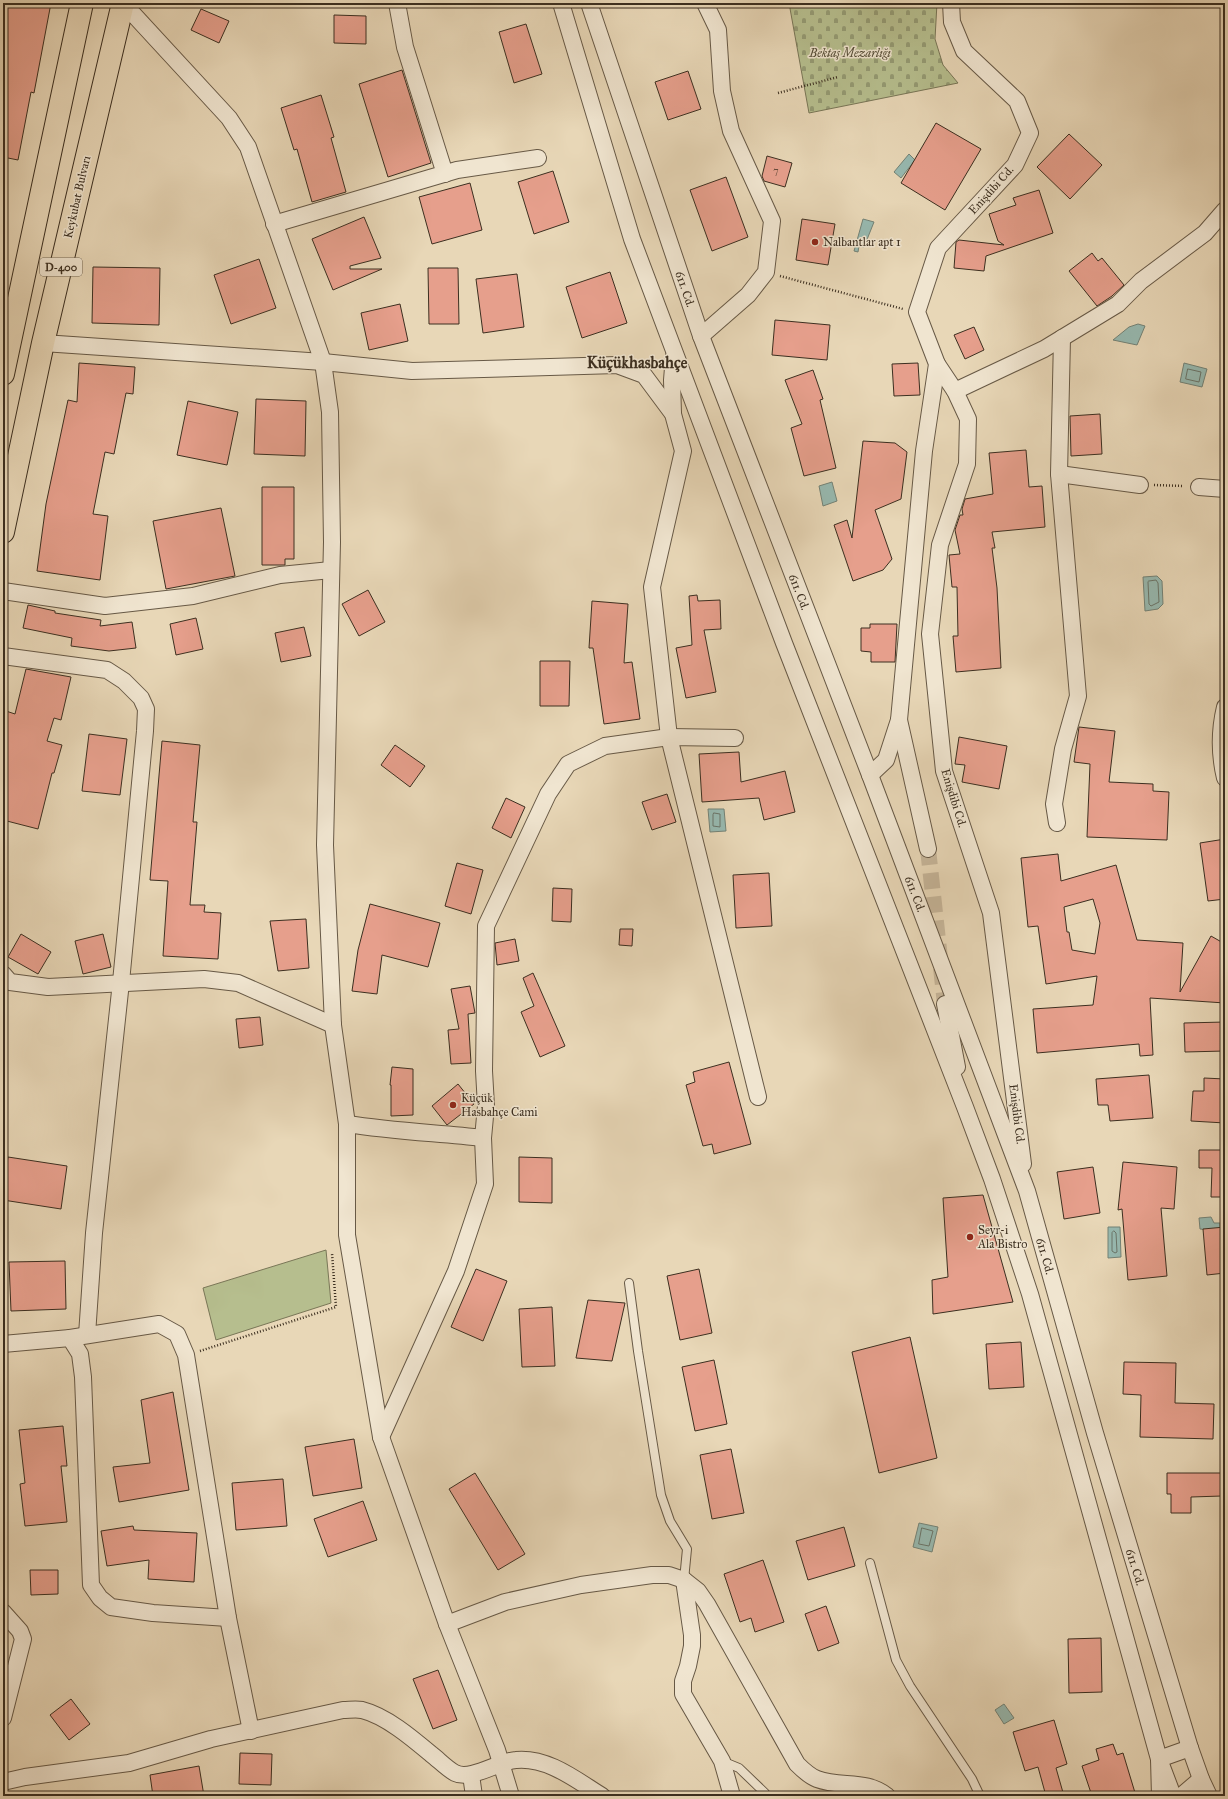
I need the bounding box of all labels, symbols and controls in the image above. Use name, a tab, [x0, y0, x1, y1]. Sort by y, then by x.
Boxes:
park label: Bektaş Mezarlığı	[808, 46, 891, 60]
street label: Keykubat Bulvarı	[61, 154, 93, 240]
street label: Enişdibi Cd.	[966, 163, 1016, 217]
house number: 7	[773, 165, 779, 177]
place label: Nalbantlar apt 1	[823, 235, 901, 249]
marker: Nalbantlar apt 1	[810, 237, 820, 247]
road number: D-400	[40, 258, 82, 276]
street label: 611. Cd.	[672, 269, 698, 309]
district label: Küçükhasbahçe	[587, 353, 688, 373]
street label: 611. Cd.	[786, 572, 812, 612]
street label: Enişdibi Cd.	[938, 767, 970, 829]
street label: 611. Cd.	[902, 874, 928, 914]
street label: Enişdibi Cd.	[1006, 1083, 1028, 1145]
place label: Küçük Hasbahçe Cami	[461, 1091, 538, 1119]
marker: Küçük Hasbahçe Cami	[448, 1100, 458, 1110]
place label: Seyr-i Ala Bistro	[977, 1223, 1027, 1251]
marker: Seyr-i Ala Bistro	[965, 1232, 975, 1242]
street label: 611. Cd.	[1033, 1236, 1057, 1276]
street label: 611. Cd.	[1123, 1547, 1147, 1587]

